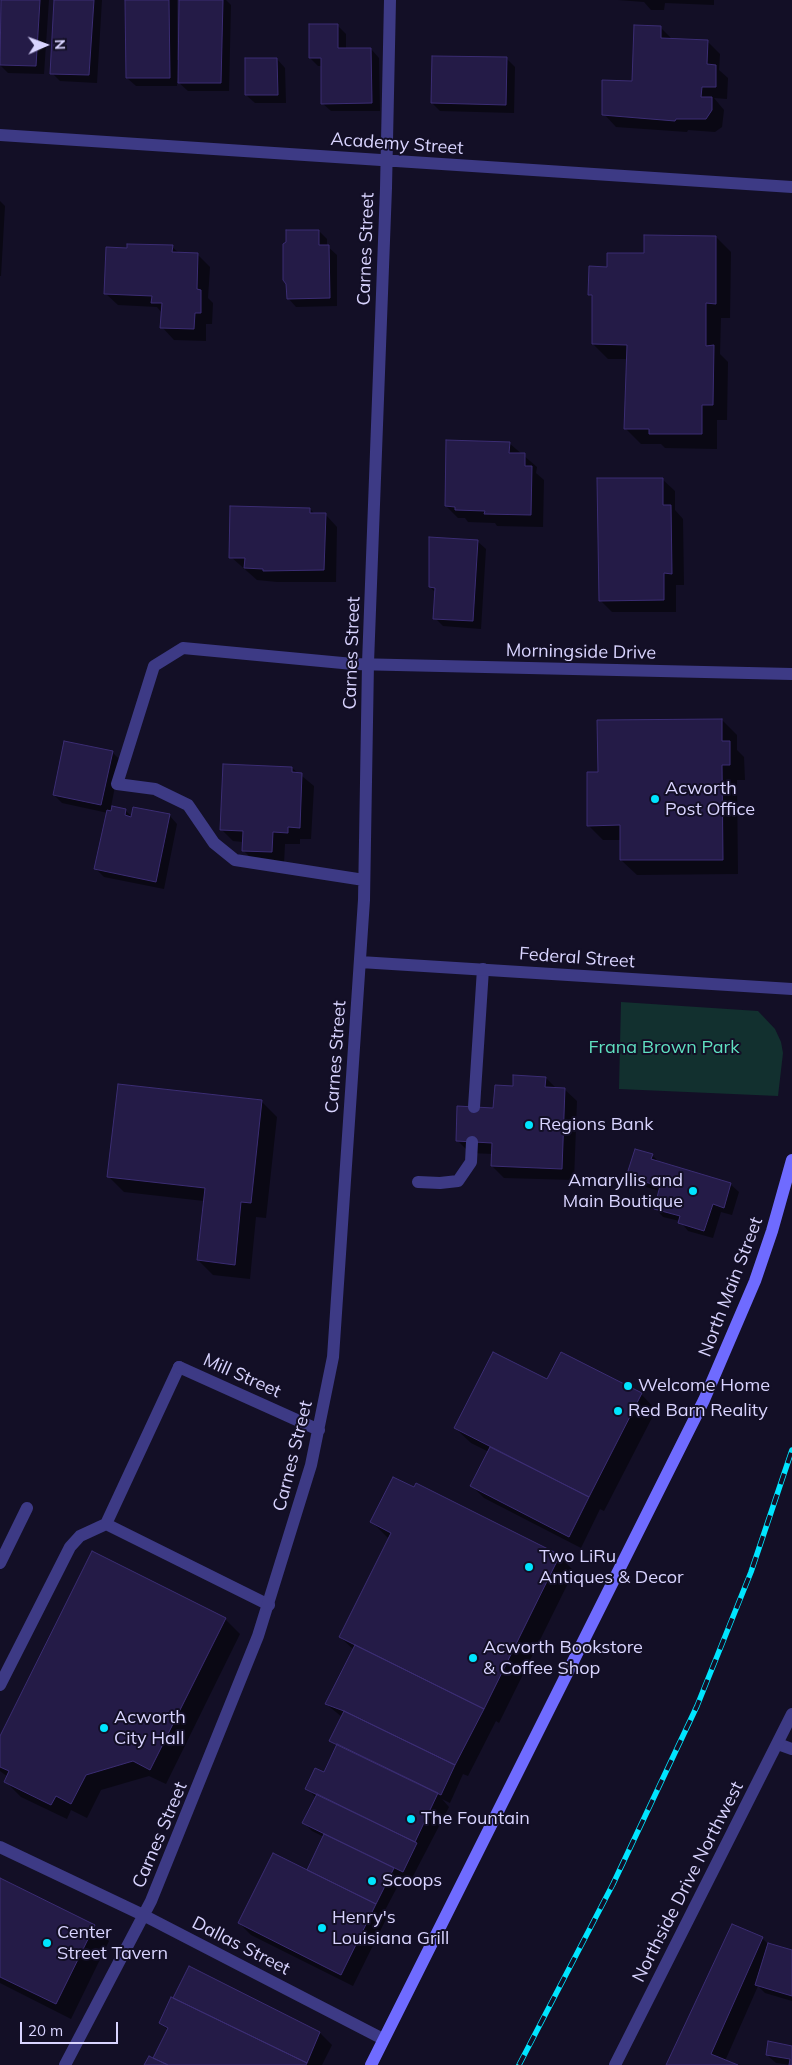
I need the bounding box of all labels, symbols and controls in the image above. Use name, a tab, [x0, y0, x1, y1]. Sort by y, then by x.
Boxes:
north arrow	[20, 20, 70, 70]
text: N	[51, 39, 69, 50]
street label: Academy Street	[330, 129, 464, 159]
street label: Carnes Street	[353, 192, 379, 306]
street label: Carnes Street	[339, 596, 365, 710]
street label: Morningside Drive	[506, 640, 656, 664]
place label: Acworth Post Office	[665, 778, 755, 821]
marker: Acworth Post Office	[649, 793, 661, 805]
street label: Federal Street	[518, 943, 636, 973]
street label: Carnes Street	[321, 1000, 351, 1114]
park label: Frana Brown Park	[589, 1037, 739, 1059]
place label: Regions Bank	[539, 1114, 653, 1136]
marker: Regions Bank	[523, 1119, 535, 1131]
place label: Amaryllis and Main Boutique	[563, 1170, 683, 1212]
marker: Amaryllis and Main Boutique	[687, 1185, 699, 1197]
street label: North Main Street	[694, 1214, 768, 1360]
street label: Mill Street	[200, 1349, 284, 1403]
place label: Welcome Home	[638, 1375, 770, 1397]
marker: Welcome Home	[622, 1380, 634, 1392]
street label: Carnes Street	[269, 1399, 317, 1513]
place label: Red Barn Reality	[628, 1400, 768, 1422]
marker: Red Barn Reality	[612, 1405, 624, 1417]
place label: Two LiRu Antiques & Decor	[539, 1546, 684, 1588]
marker: Two LiRu Antiques & Decor	[523, 1561, 535, 1573]
place label: Acworth Bookstore & Coffee Shop	[483, 1637, 643, 1680]
marker: Acworth Bookstore & Coffee Shop	[467, 1652, 479, 1664]
place label: Acworth City Hall	[114, 1707, 186, 1750]
marker: Acworth City Hall	[98, 1722, 110, 1734]
street label: Northside Drive Northwest	[628, 1778, 748, 1986]
street label: Carnes Street	[128, 1779, 192, 1891]
place label: The Fountain	[421, 1808, 530, 1830]
marker: The Fountain	[405, 1813, 417, 1825]
place label: Scoops	[382, 1870, 442, 1892]
marker: Scoops	[366, 1875, 378, 1887]
place label: Henry's Louisiana Grill	[332, 1907, 449, 1950]
street label: Dallas Street	[188, 1912, 294, 1980]
place label: Center Street Tavern	[57, 1922, 168, 1965]
marker: Henry's Louisiana Grill	[316, 1922, 328, 1934]
marker: Center Street Tavern	[41, 1937, 53, 1949]
scale bar	[22, 2012, 120, 2044]
text: 20 m	[28, 2021, 63, 2040]

